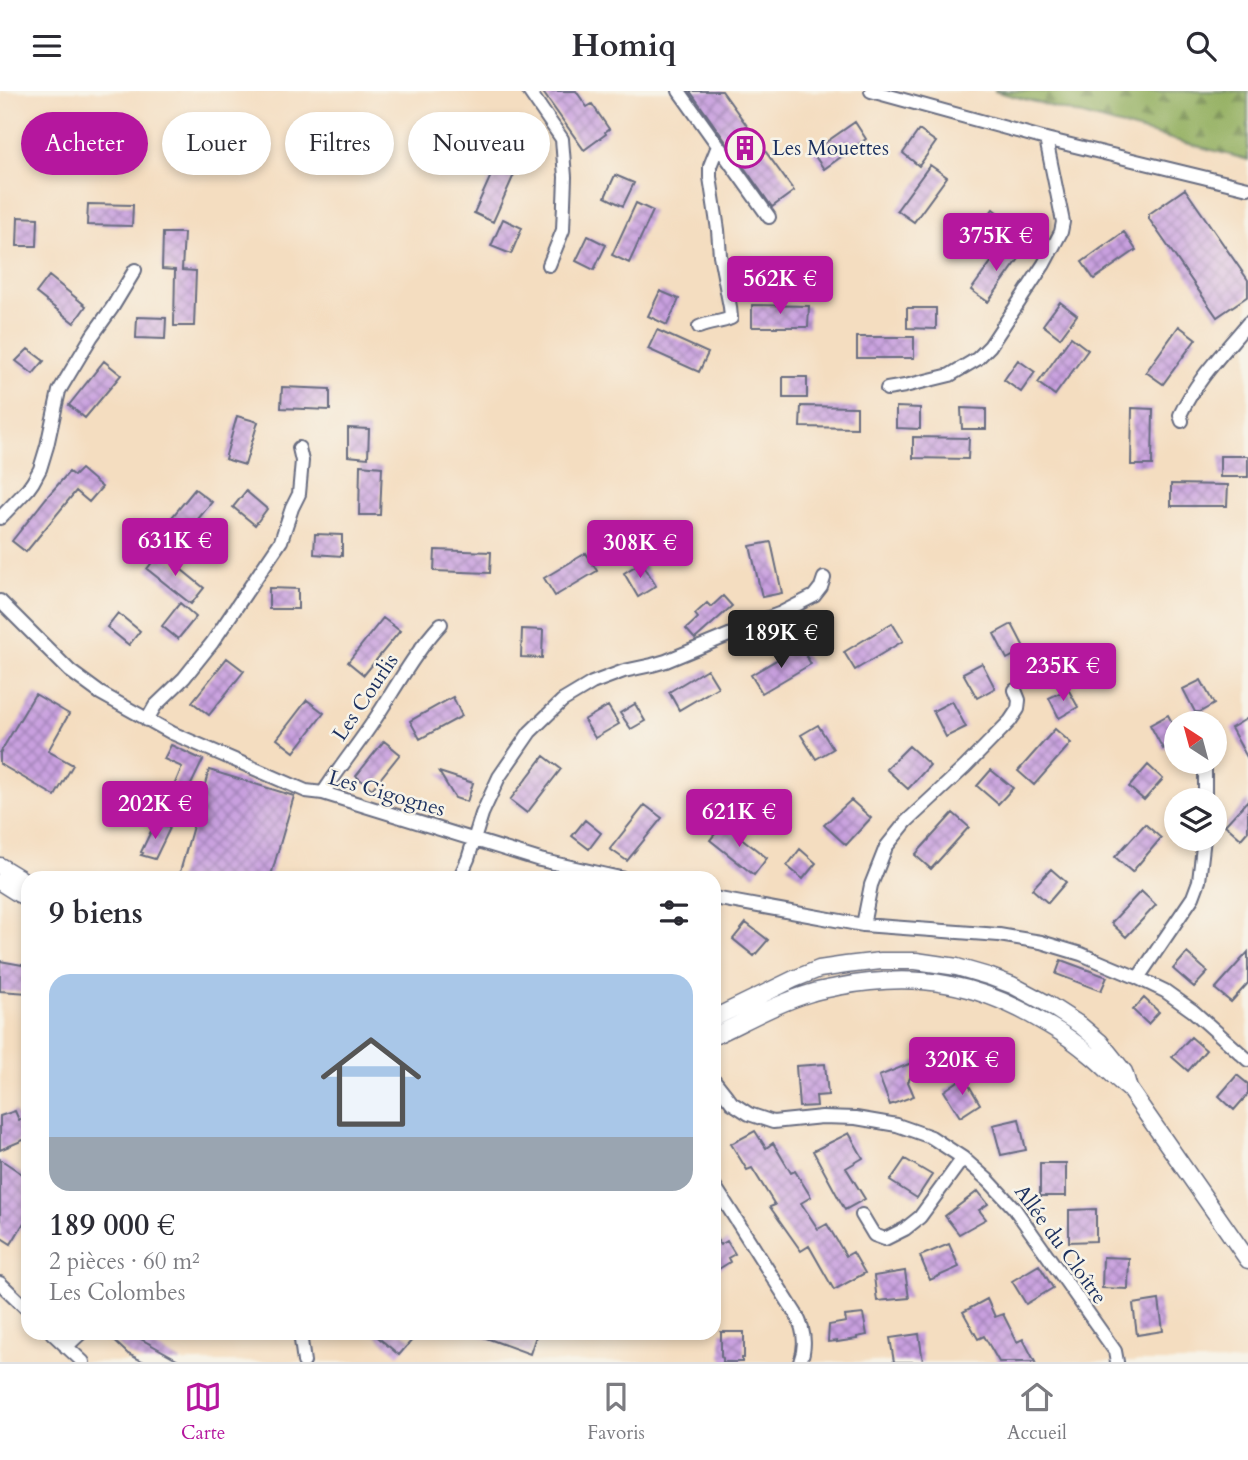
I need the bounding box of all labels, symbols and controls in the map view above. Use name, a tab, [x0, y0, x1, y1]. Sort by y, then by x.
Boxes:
text: Homiq	[572, 24, 676, 68]
icon: menu	[28, 27, 66, 65]
icon: search	[1182, 27, 1220, 65]
chip: Acheter	[21, 112, 148, 175]
chip: Louer	[162, 112, 271, 175]
chip: Filtres	[285, 112, 394, 175]
chip: Nouveau	[408, 112, 550, 175]
building icon: Les Mouettes	[724, 127, 766, 169]
place label: Les Mouettes	[772, 134, 889, 163]
pin: 375K €	[939, 213, 1053, 273]
text: 375K €	[959, 220, 1033, 251]
pin: 562K €	[723, 257, 837, 316]
text: 562K €	[743, 263, 817, 294]
pin: 631K €	[118, 519, 232, 578]
pin: 308K €	[583, 521, 697, 580]
text: 631K €	[138, 525, 212, 556]
text: 308K €	[603, 527, 677, 558]
pin: 189K €	[724, 611, 838, 670]
text: 189K €	[744, 617, 818, 648]
pin: 235K €	[1006, 643, 1120, 703]
street label: Les Courlis	[325, 648, 405, 747]
text: 235K €	[1026, 650, 1100, 681]
north arrow	[1164, 711, 1227, 773]
map controls	[1164, 711, 1227, 851]
street label: Les Cigognes	[325, 763, 449, 824]
pin: 202K €	[98, 781, 212, 841]
text: 202K €	[118, 788, 192, 819]
button: layers	[1164, 788, 1227, 851]
pin: 621K €	[682, 789, 796, 849]
text: 621K €	[702, 796, 776, 827]
text: 9 biens	[49, 893, 143, 934]
icon: filters	[655, 894, 693, 932]
icon: home	[308, 1019, 434, 1145]
pin: 320K €	[905, 1037, 1019, 1097]
text: 320K €	[925, 1044, 999, 1075]
street label: Allée du Cloître	[1007, 1179, 1114, 1310]
text: 189 000 €	[49, 1205, 175, 1246]
text: 2 pièces · 60 m²	[49, 1246, 200, 1277]
text: Les Colombes	[49, 1277, 185, 1308]
tab: Carte	[181, 1378, 225, 1446]
tab: Favoris	[587, 1378, 645, 1446]
tab: Accueil	[1007, 1378, 1067, 1446]

